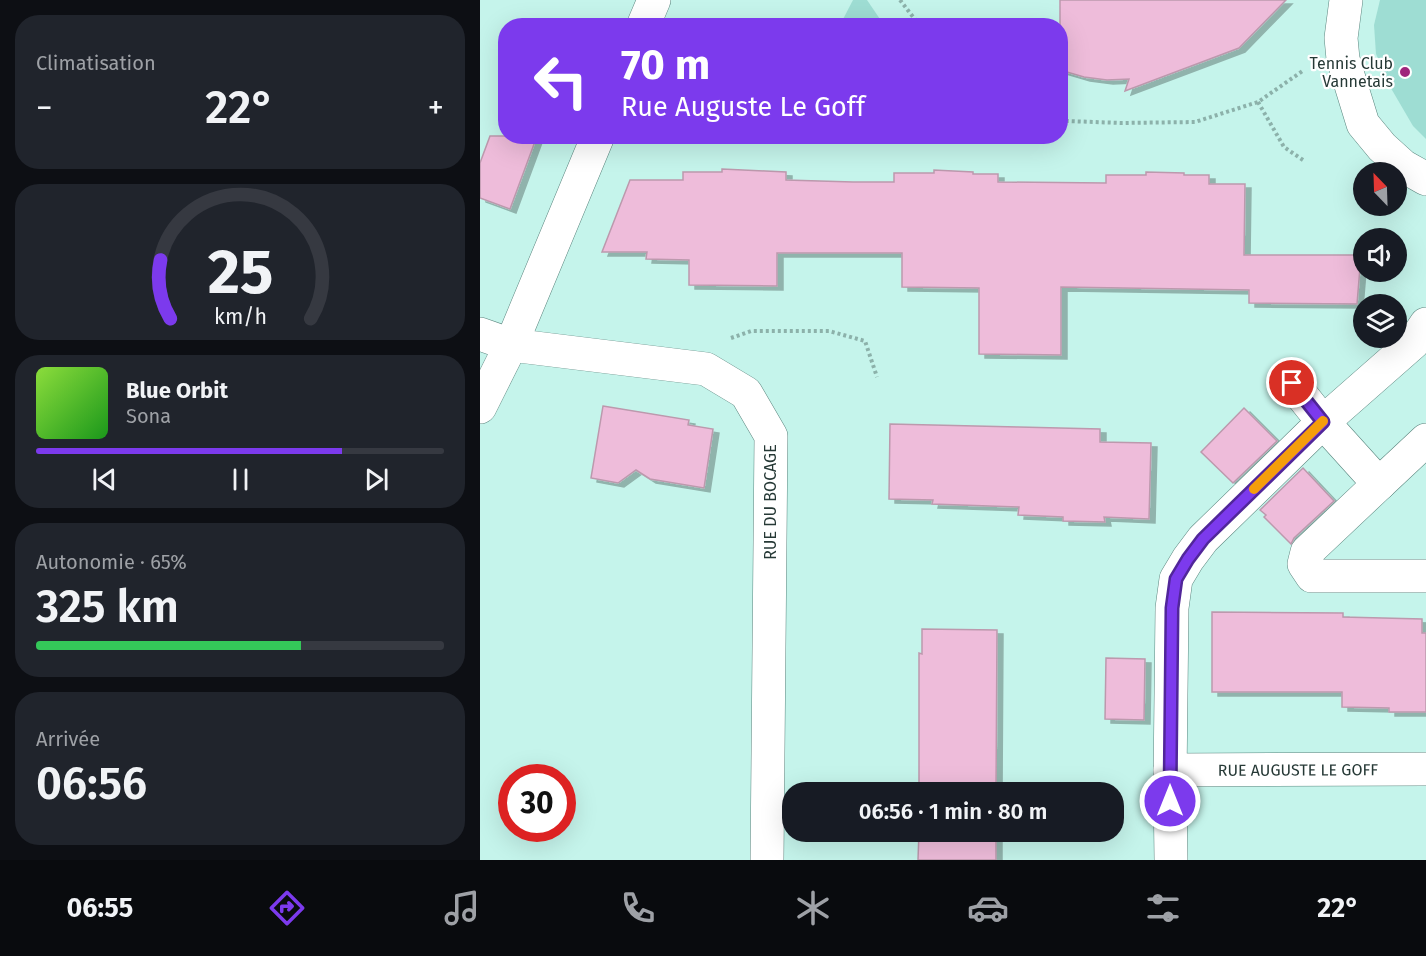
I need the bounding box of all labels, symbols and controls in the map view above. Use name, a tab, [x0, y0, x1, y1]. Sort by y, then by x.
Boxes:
text: 70 m	[621, 40, 710, 90]
icon: left	[522, 42, 600, 120]
text: Climatisation	[36, 51, 156, 75]
place label: Tennis Club Vannetais	[1310, 54, 1393, 91]
marker: Tennis Club Vannetais	[1398, 65, 1412, 79]
text: 22°	[205, 81, 275, 135]
text: −	[36, 88, 53, 128]
text: +	[428, 88, 444, 128]
text: Rue Auguste Le Goff	[621, 91, 865, 123]
north arrow	[1353, 162, 1407, 216]
map controls	[1353, 162, 1407, 348]
button: sound	[1353, 228, 1407, 282]
text: 25	[207, 235, 273, 310]
button: layers	[1353, 294, 1407, 348]
text: km/h	[213, 304, 267, 330]
pin	[1266, 357, 1317, 408]
icon: arrive	[1275, 366, 1308, 399]
text: Blue Orbit	[126, 377, 228, 404]
text: Sona	[126, 404, 171, 428]
street label: RUE DU BOCAGE	[761, 444, 780, 560]
icon: previous	[88, 463, 121, 496]
icon: pause	[224, 463, 257, 496]
icon: next	[360, 463, 393, 496]
text: Autonomie · 65%	[36, 550, 187, 574]
text: 325 km	[36, 580, 179, 634]
text: Arrivée	[36, 727, 100, 751]
text: 06:56	[36, 757, 147, 811]
street label: RUE AUGUSTE LE GOFF	[1218, 760, 1378, 780]
speed limit sign: 30	[498, 764, 576, 842]
position arrow	[1138, 769, 1202, 833]
text: 06:56 · 1 min · 80 m	[859, 798, 1047, 825]
icon: directions	[266, 887, 308, 929]
icon: music	[441, 887, 483, 929]
icon: phone	[617, 887, 659, 929]
icon: climate	[792, 887, 834, 929]
icon: car	[967, 887, 1009, 929]
icon: filters	[1142, 887, 1184, 929]
text: 06:55	[67, 892, 133, 924]
text: 22°	[1317, 892, 1359, 924]

